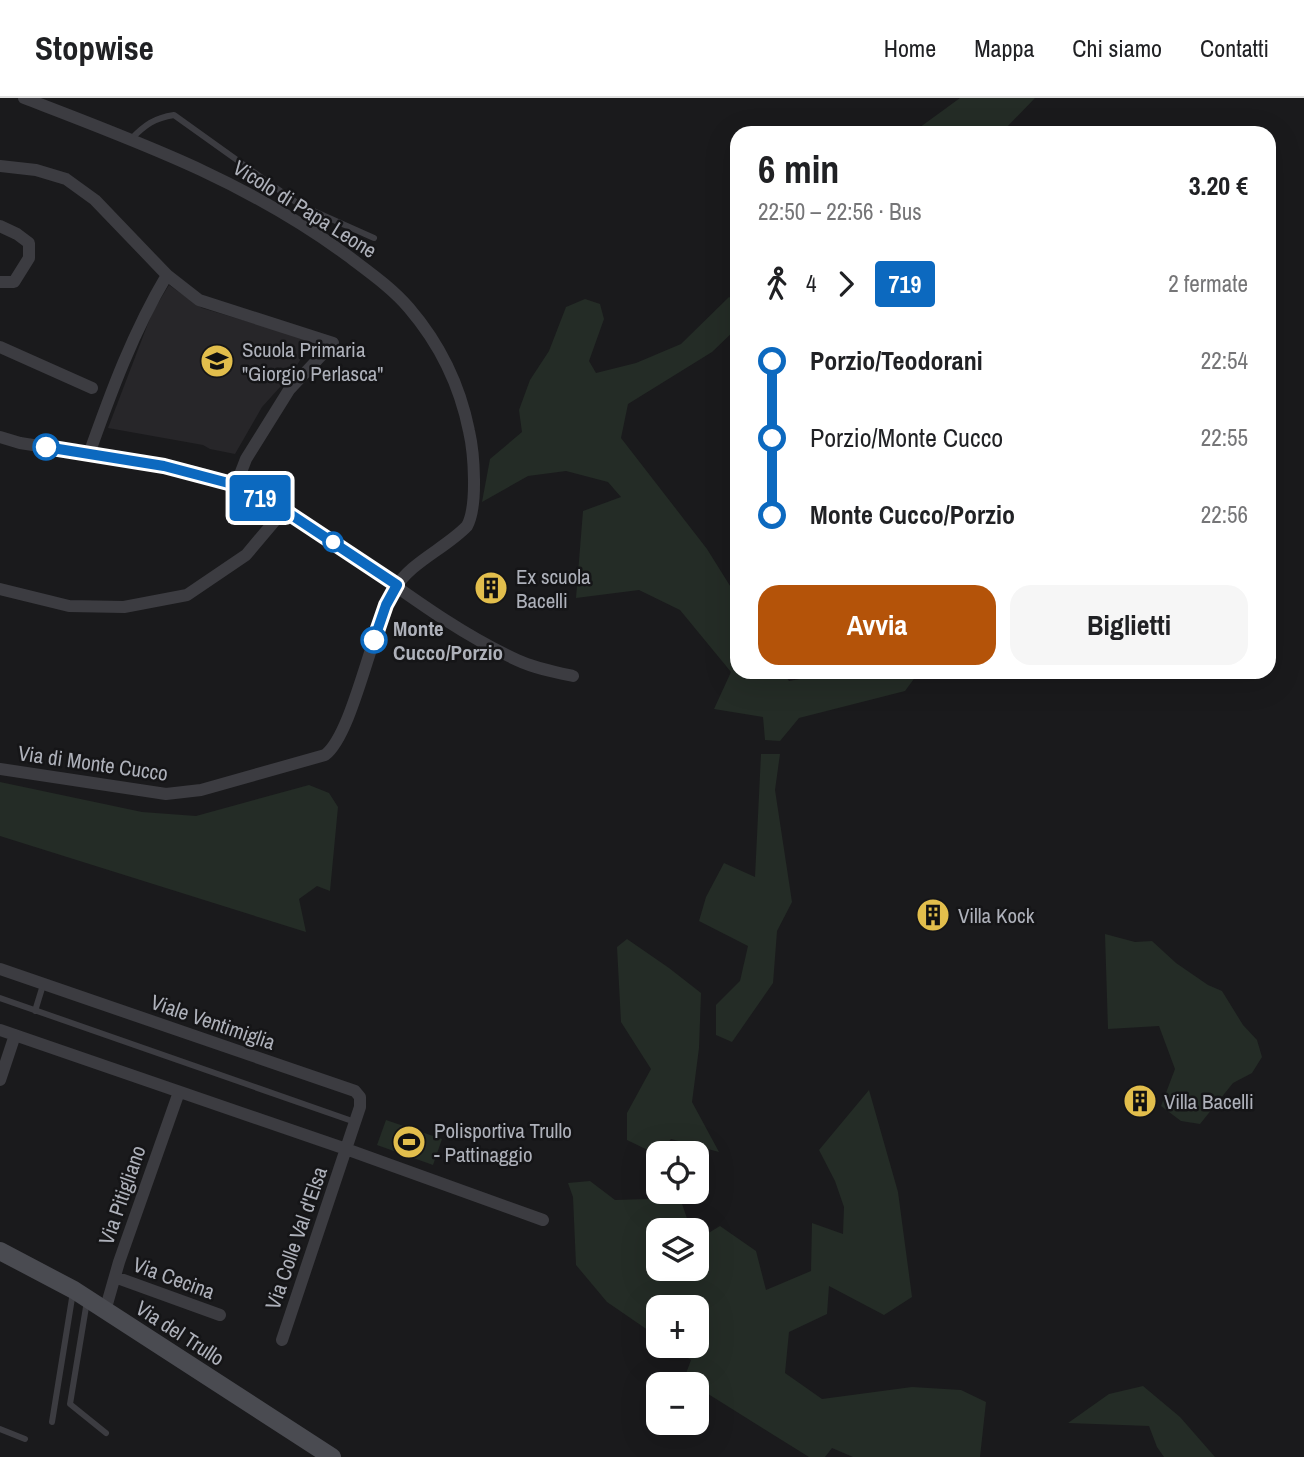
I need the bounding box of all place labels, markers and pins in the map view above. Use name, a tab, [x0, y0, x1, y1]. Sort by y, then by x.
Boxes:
place label: Scuola Primaria "Giorgio Perlasca"	[242, 335, 383, 388]
school or university icon: Scuola Primaria "Giorgio Perlasca"	[198, 342, 236, 380]
unlabelled marker	[33, 434, 59, 460]
unlabelled marker	[323, 532, 343, 552]
place label: Ex scuola Bacelli	[516, 562, 591, 615]
building icon: Ex scuola Bacelli	[472, 569, 510, 607]
place label: Monte Cucco/Porzio	[393, 614, 503, 667]
marker: Monte Cucco/Porzio	[361, 627, 387, 653]
building icon: Villa Kock	[914, 896, 952, 934]
place label: Villa Kock	[958, 901, 1035, 930]
building icon: Villa Bacelli	[1121, 1082, 1159, 1120]
place label: Villa Bacelli	[1164, 1087, 1254, 1116]
place label: Polisportiva Trullo - Pattinaggio	[434, 1116, 572, 1169]
sports icon: Polisportiva Trullo - Pattinaggio	[390, 1123, 428, 1161]

